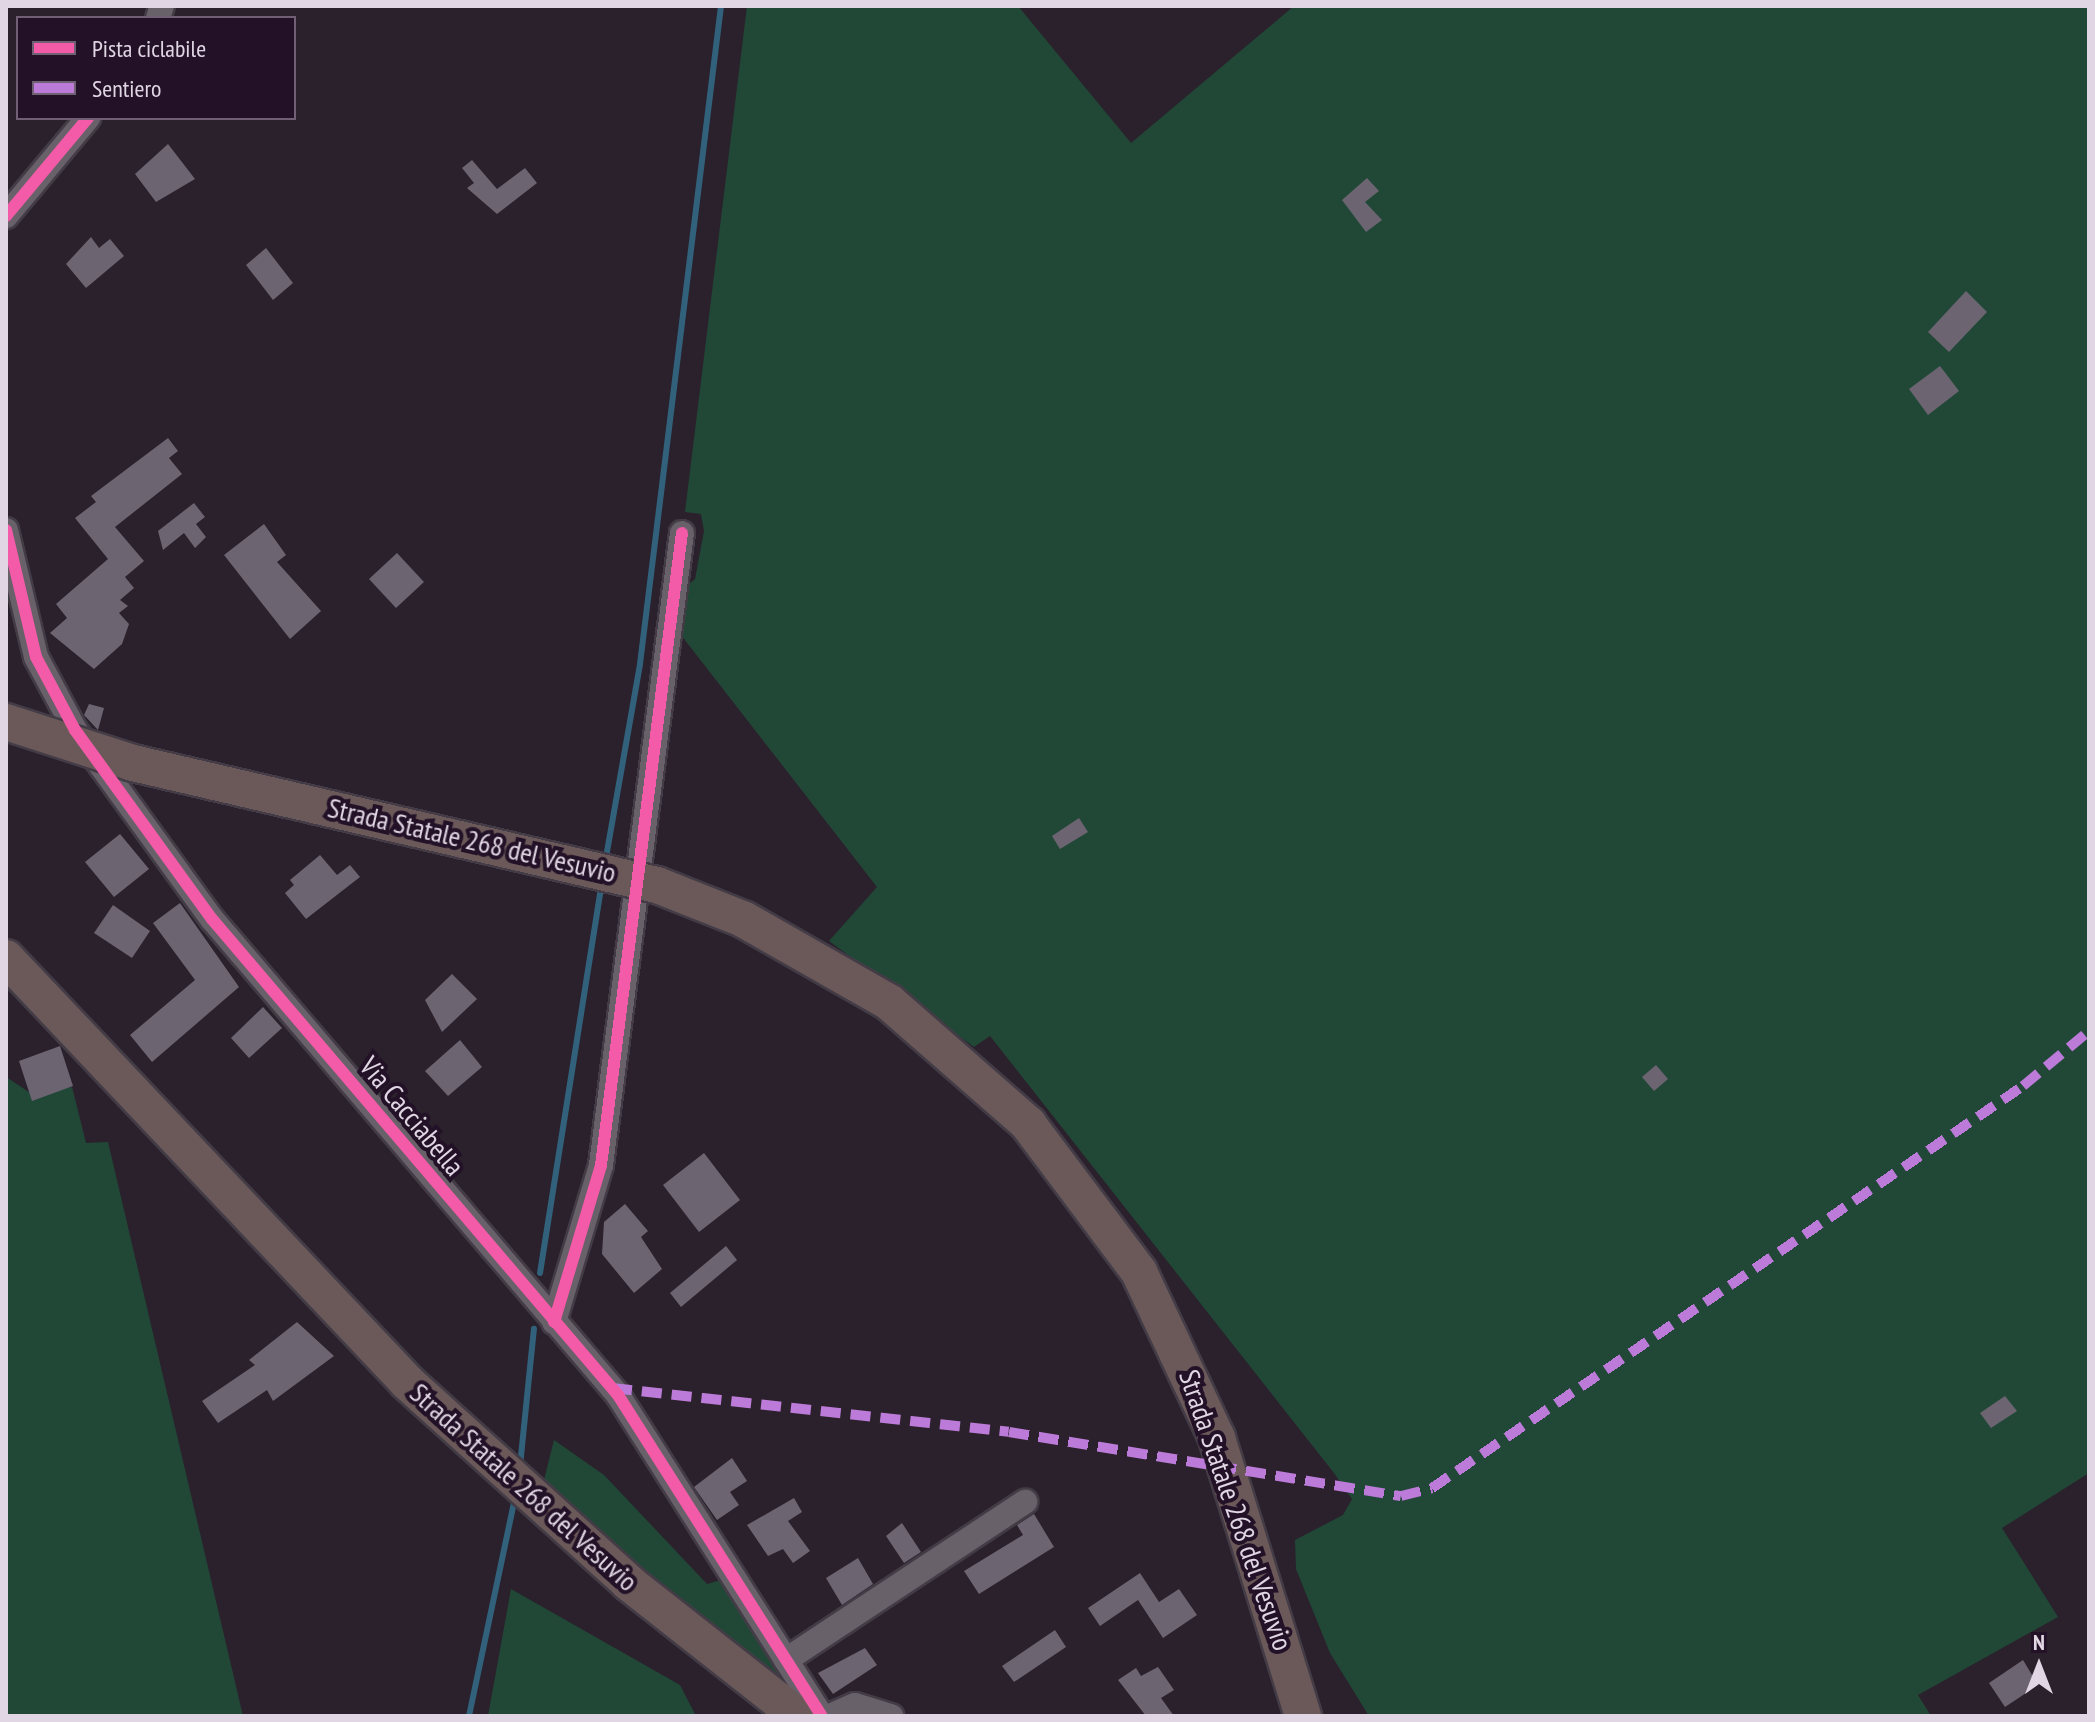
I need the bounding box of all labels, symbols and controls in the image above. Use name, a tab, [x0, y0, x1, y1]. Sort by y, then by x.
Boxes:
legend	[16, 16, 296, 120]
text: Pista ciclabile	[92, 33, 206, 64]
text: Sentiero	[92, 73, 161, 104]
street label: Strada Statale 268 del Vesuvio	[324, 790, 620, 890]
street label: Via Cacciabella	[353, 1050, 471, 1182]
street label: Strada Statale 268 del Vesuvio	[1172, 1365, 1300, 1655]
street label: Strada Statale 268 del Vesuvio	[403, 1376, 645, 1598]
north arrow	[1999, 1626, 2079, 1706]
text: N	[2033, 1628, 2045, 1656]

